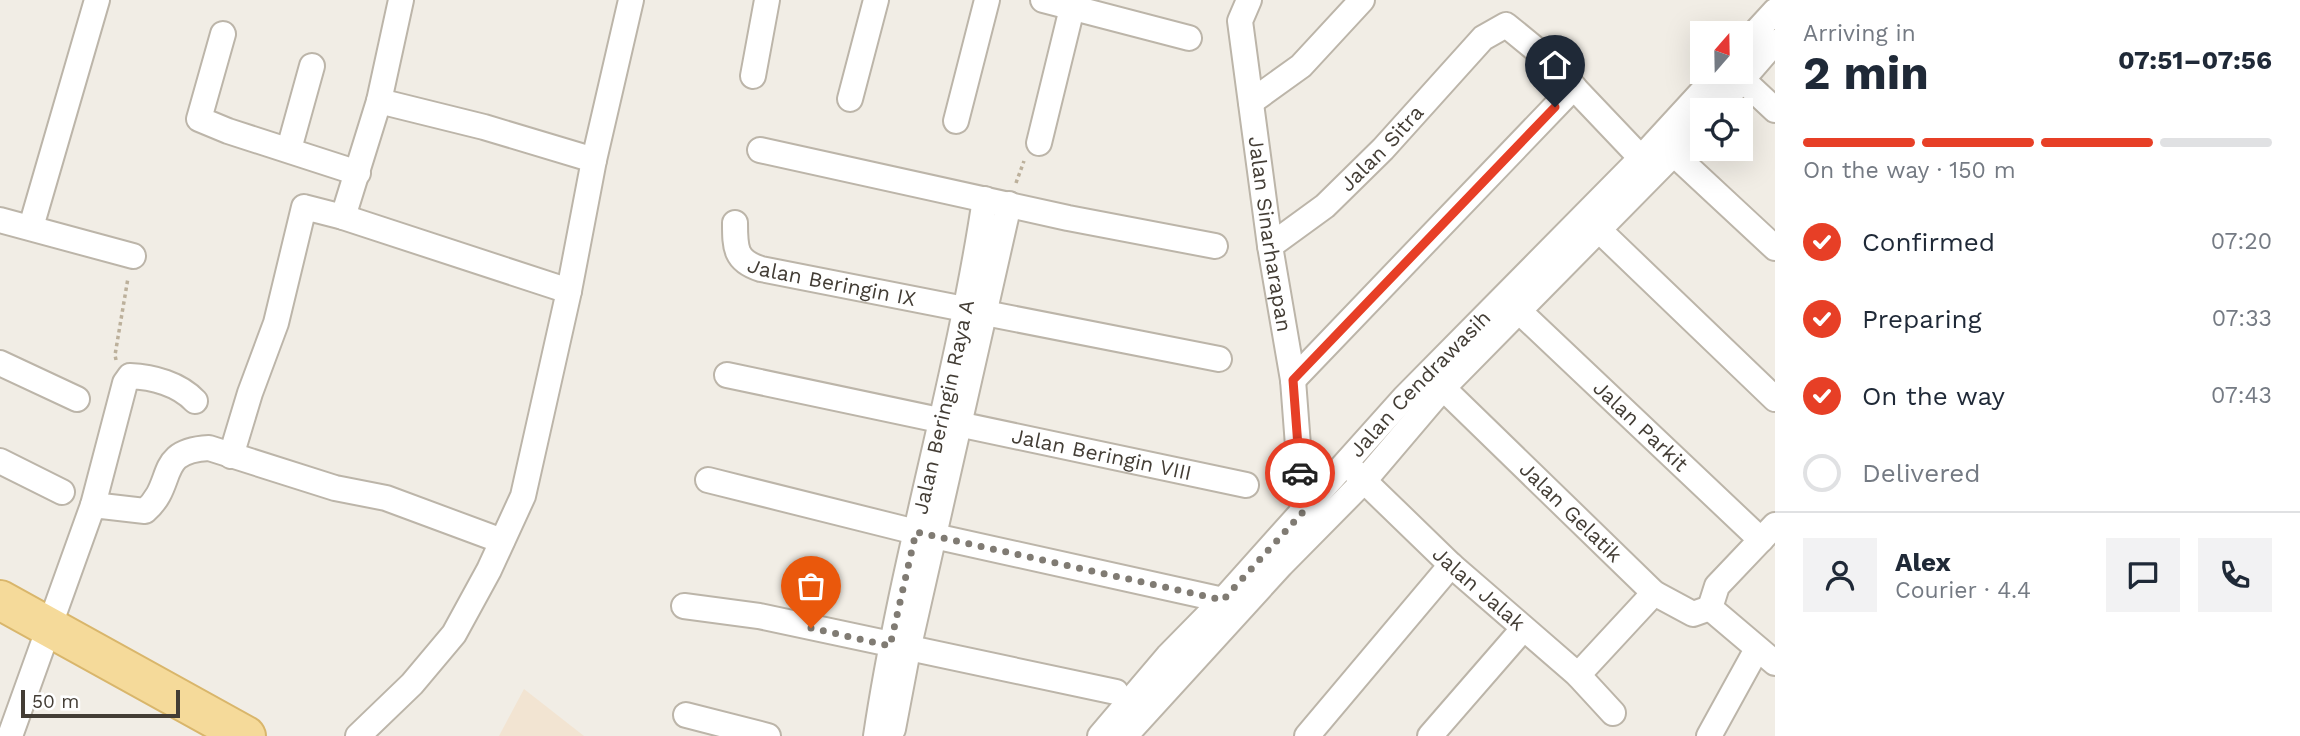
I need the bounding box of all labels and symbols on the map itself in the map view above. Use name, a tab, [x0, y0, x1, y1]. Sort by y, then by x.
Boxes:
north arrow	[1690, 21, 1754, 84]
pin	[1525, 35, 1585, 107]
street label: Jalan Sitra	[1334, 100, 1429, 196]
street label: Jalan Sinarharapan	[1243, 135, 1298, 334]
street label: Jalan Beringin IX	[744, 252, 918, 311]
street label: Jalan Beringin Raya A	[907, 297, 979, 517]
street label: Jalan Cendrawasih	[1344, 305, 1495, 462]
street label: Jalan Parkit	[1588, 375, 1694, 477]
street label: Jalan Beringin VIII	[1009, 423, 1194, 485]
courier	[1265, 438, 1335, 508]
street label: Jalan Gelatik	[1514, 456, 1628, 567]
street label: Jalan Jalak	[1428, 541, 1531, 636]
pin	[781, 556, 841, 628]
scale bar	[21, 687, 180, 719]

